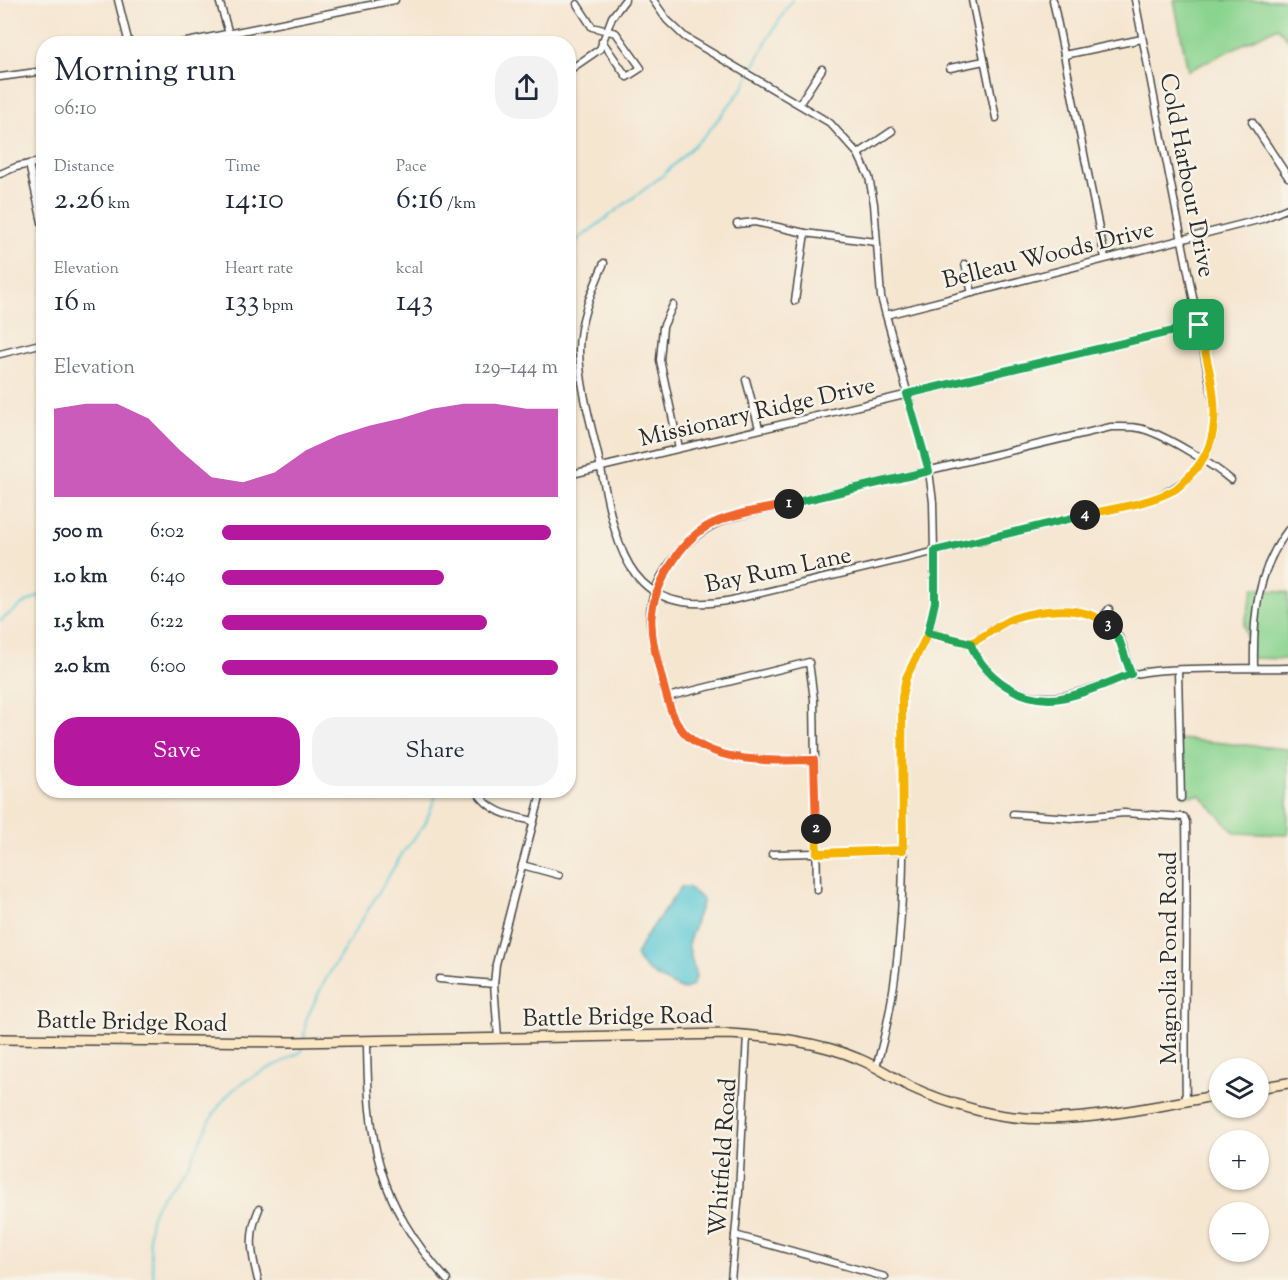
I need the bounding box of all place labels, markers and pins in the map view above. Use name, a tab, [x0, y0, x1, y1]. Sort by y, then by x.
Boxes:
pin	[1173, 299, 1224, 350]
pin: 1	[774, 489, 804, 519]
pin: 4	[1070, 500, 1100, 530]
pin: 3	[1093, 610, 1123, 640]
pin: 2	[801, 814, 831, 844]

